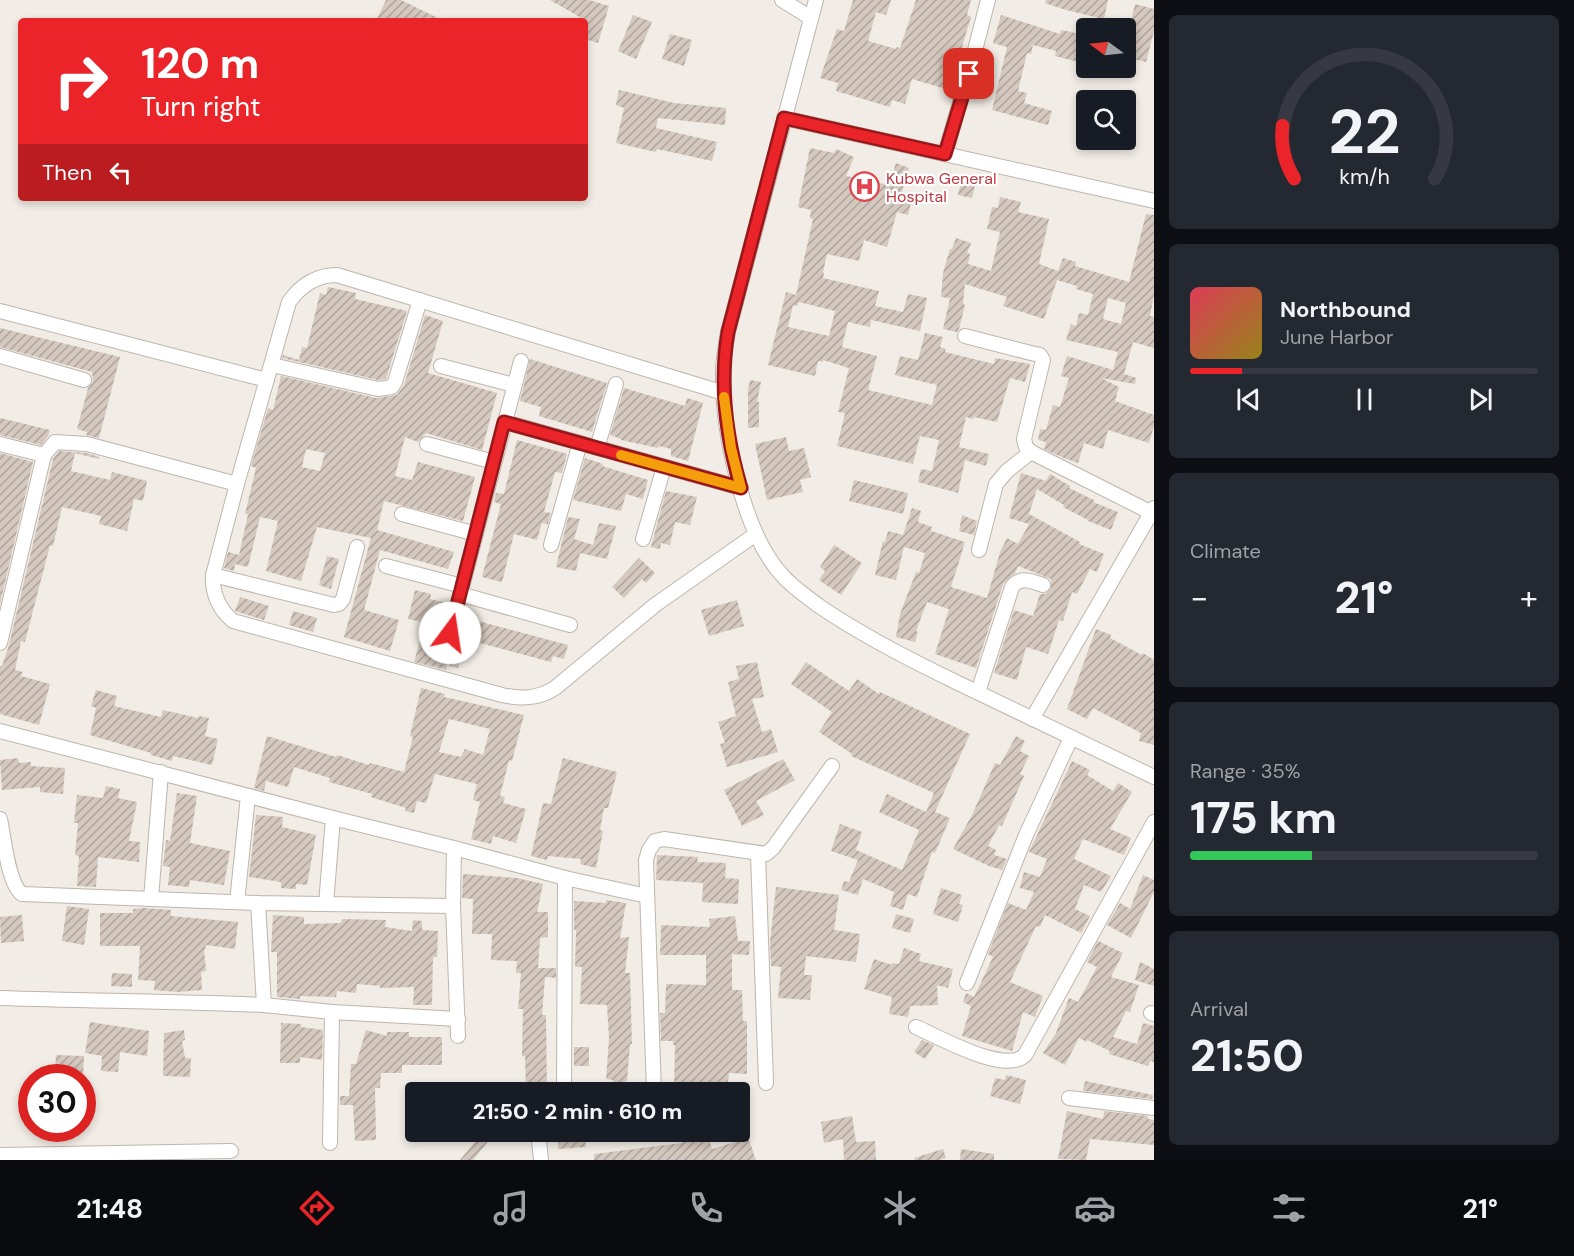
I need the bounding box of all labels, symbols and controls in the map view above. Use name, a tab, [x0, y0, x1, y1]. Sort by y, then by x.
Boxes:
north arrow	[1076, 18, 1136, 78]
map controls	[1076, 18, 1136, 150]
text: 120 m	[141, 36, 259, 91]
icon: right	[42, 42, 120, 120]
pin	[943, 48, 994, 99]
icon: arrive	[952, 57, 985, 90]
text: Turn right	[141, 89, 261, 124]
button: search	[1076, 90, 1136, 150]
text: 22	[1328, 91, 1400, 172]
icon: left	[104, 156, 137, 189]
text: Then	[42, 158, 92, 187]
text: km/h	[1339, 163, 1389, 191]
place label: Kubwa General Hospital	[886, 168, 997, 207]
hospital icon: Kubwa General Hospital	[849, 171, 881, 203]
text: Northbound	[1280, 295, 1411, 324]
text: June Harbor	[1280, 324, 1393, 350]
icon: previous	[1232, 383, 1265, 416]
icon: pause	[1348, 383, 1381, 416]
icon: next	[1464, 383, 1497, 416]
text: Climate	[1190, 538, 1261, 564]
text: 21°	[1334, 568, 1394, 627]
text: −	[1190, 576, 1208, 619]
text: +	[1520, 576, 1538, 619]
position arrow	[418, 601, 482, 665]
text: Range · 35%	[1190, 758, 1300, 784]
text: 175 km	[1190, 788, 1337, 847]
text: Arrival	[1190, 996, 1248, 1022]
text: 21:50	[1190, 1026, 1304, 1085]
speed limit sign: 30	[18, 1064, 96, 1142]
text: 21:50 · 2 min · 610 m	[473, 1097, 682, 1126]
icon: directions	[296, 1187, 338, 1229]
icon: music	[490, 1187, 532, 1229]
icon: phone	[685, 1187, 727, 1229]
icon: climate	[879, 1187, 921, 1229]
icon: car	[1074, 1187, 1116, 1229]
icon: filters	[1268, 1187, 1310, 1229]
text: 21:48	[76, 1191, 143, 1226]
text: 21°	[1463, 1191, 1498, 1226]

